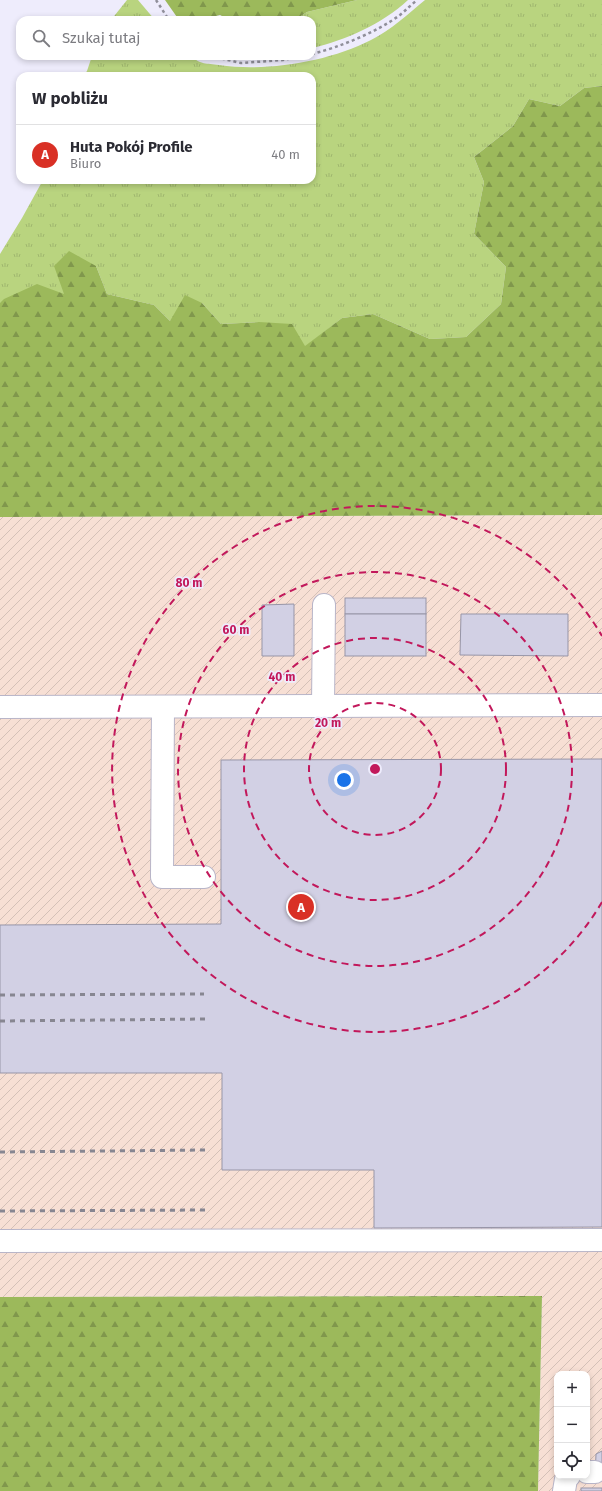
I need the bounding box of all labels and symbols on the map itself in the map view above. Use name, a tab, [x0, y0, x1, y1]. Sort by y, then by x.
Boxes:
text: 80 m	[176, 576, 202, 590]
text: 60 m	[223, 623, 249, 637]
text: 40 m	[269, 670, 295, 684]
text: 20 m	[315, 716, 341, 730]
centre of rings	[368, 762, 382, 776]
your location	[334, 770, 354, 790]
pin: A	[288, 892, 314, 922]

